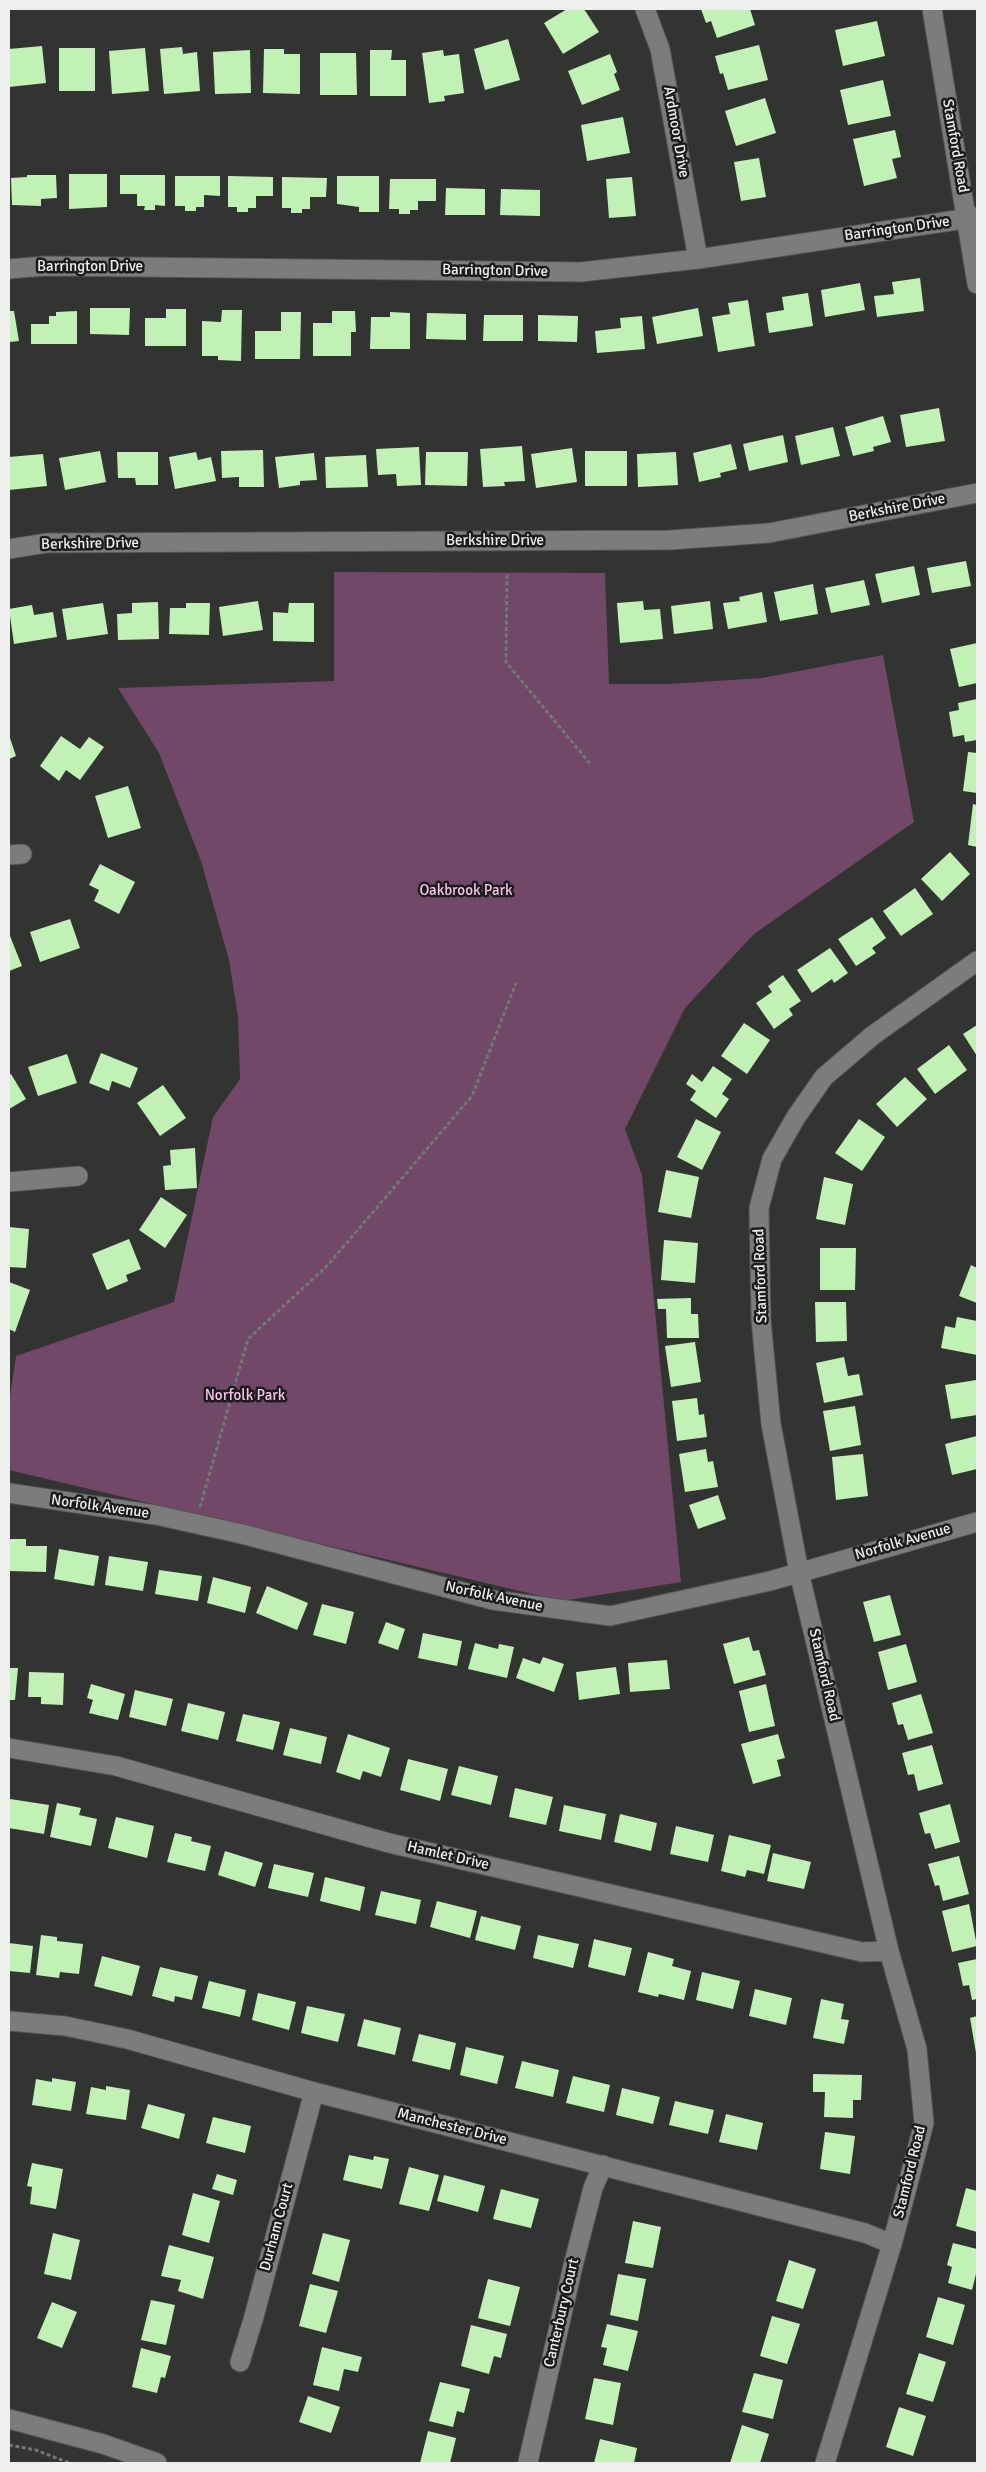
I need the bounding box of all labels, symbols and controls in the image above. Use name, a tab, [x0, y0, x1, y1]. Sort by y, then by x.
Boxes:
street label: Ardmoor Drive	[659, 85, 693, 179]
street label: Stamford Road	[938, 98, 972, 194]
street label: Barrington Drive	[843, 213, 951, 245]
street label: Barrington Drive	[37, 258, 143, 276]
street label: Barrington Drive	[442, 261, 548, 281]
street label: Berkshire Drive	[847, 490, 947, 526]
street label: Berkshire Drive	[446, 532, 544, 550]
street label: Berkshire Drive	[41, 534, 139, 554]
park label: Oakbrook Park	[419, 882, 513, 900]
street label: Stamford Road	[750, 1228, 772, 1324]
park label: Norfolk Park	[205, 1387, 285, 1405]
street label: Norfolk Avenue	[50, 1491, 150, 1523]
street label: Norfolk Avenue	[853, 1520, 953, 1564]
street label: Norfolk Avenue	[444, 1578, 544, 1616]
street label: Stamford Road	[805, 1627, 843, 1723]
street label: Hamlet Drive	[405, 1838, 491, 1874]
street label: Manchester Drive	[395, 2105, 509, 2149]
street label: Stamford Road	[890, 2124, 930, 2220]
street label: Durham Court	[257, 2181, 297, 2273]
street label: Canterbury Court	[541, 2257, 583, 2369]

